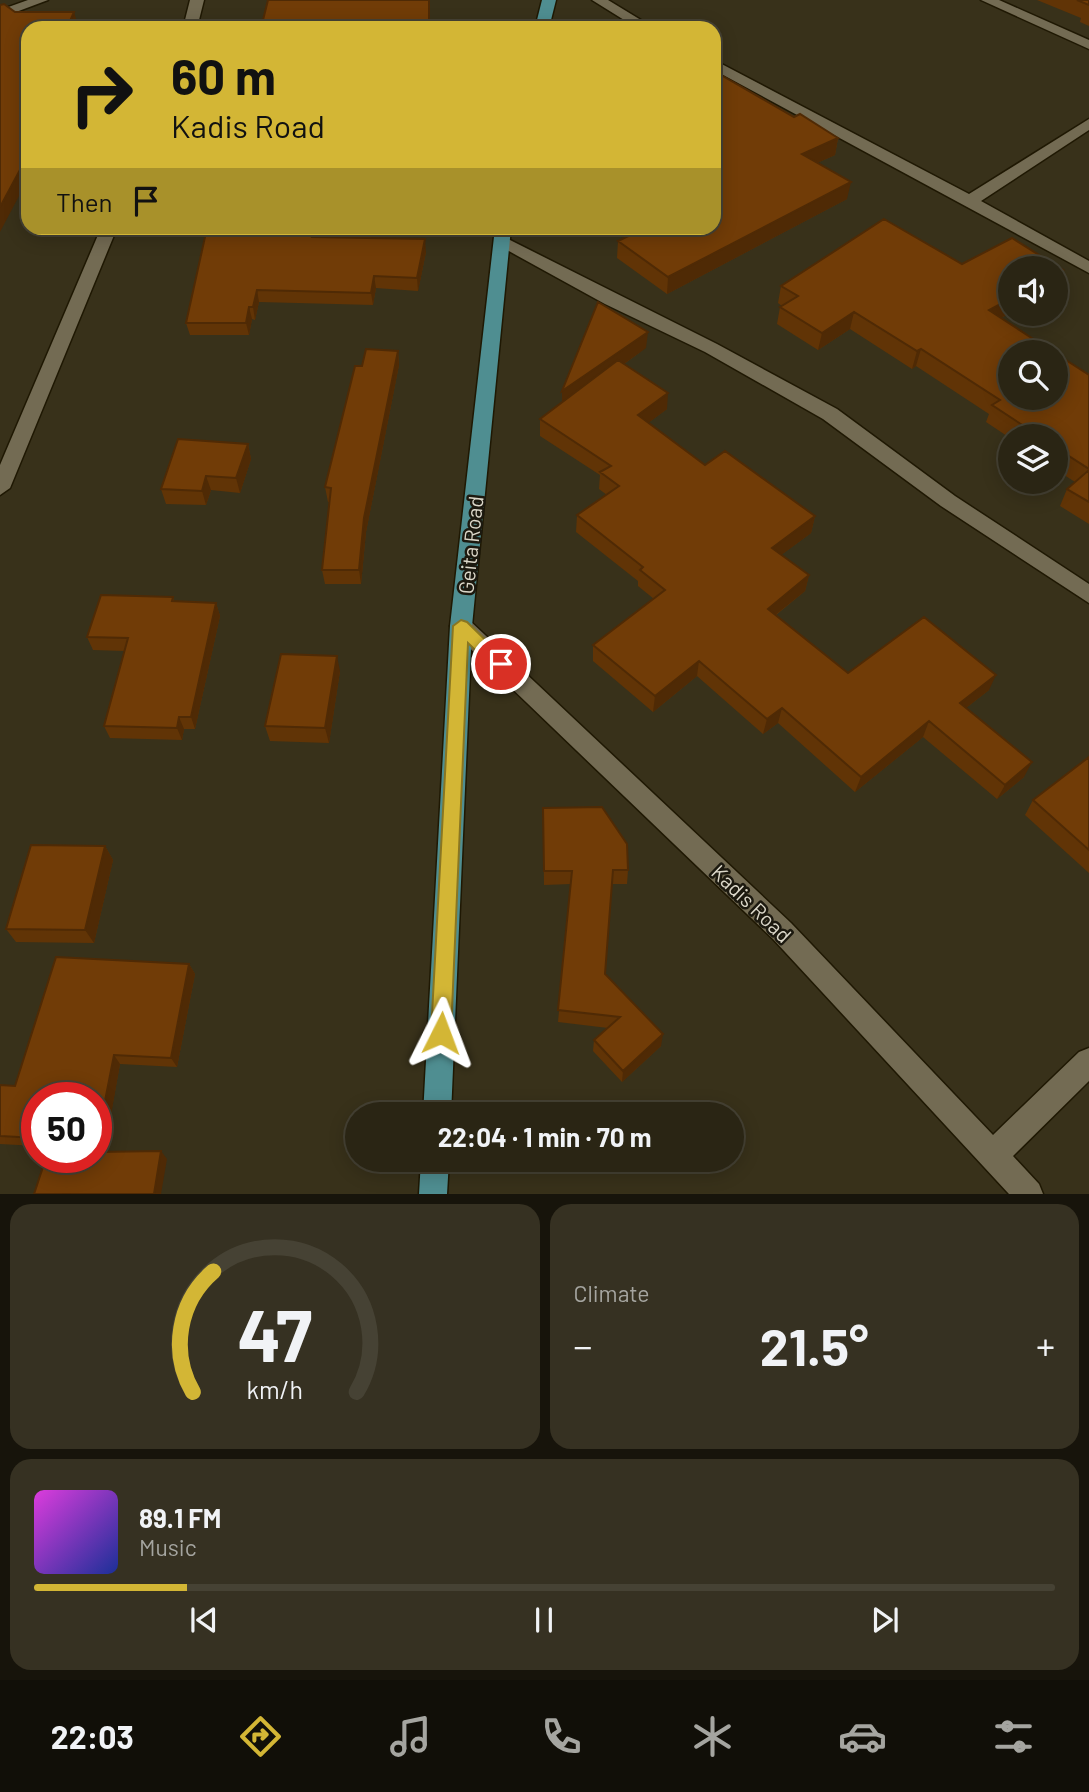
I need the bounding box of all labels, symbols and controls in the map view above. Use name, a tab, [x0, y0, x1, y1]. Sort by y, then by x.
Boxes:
text: 60 m	[171, 46, 276, 105]
icon: right	[56, 49, 147, 140]
text: Kadis Road	[171, 106, 325, 144]
icon: arrive	[127, 182, 165, 220]
text: Then	[56, 186, 113, 217]
map controls	[998, 256, 1068, 494]
button: sound	[998, 256, 1068, 326]
button: search	[998, 340, 1068, 410]
button: layers	[998, 424, 1068, 494]
street label: Geita Road	[452, 495, 488, 595]
pin	[471, 634, 531, 694]
icon: arrive	[482, 645, 520, 683]
street label: Kadis Road	[707, 859, 797, 947]
position arrow	[404, 996, 478, 1070]
speed limit sign: 50	[21, 1082, 112, 1173]
text: 22:04 · 1 min · 70 m	[438, 1121, 651, 1152]
text: Climate	[574, 1279, 650, 1307]
text: 47	[237, 1290, 312, 1378]
text: 21.5°	[760, 1314, 869, 1376]
text: −	[574, 1322, 593, 1368]
text: +	[1036, 1322, 1055, 1368]
text: km/h	[246, 1374, 303, 1404]
text: 89.1 FM	[139, 1502, 221, 1533]
text: Music	[139, 1533, 197, 1561]
icon: previous	[185, 1601, 223, 1639]
icon: pause	[525, 1601, 563, 1639]
icon: next	[866, 1601, 904, 1639]
icon: directions	[236, 1712, 285, 1761]
icon: music	[386, 1712, 435, 1761]
icon: phone	[537, 1712, 586, 1761]
icon: climate	[688, 1712, 737, 1761]
icon: car	[838, 1712, 887, 1761]
icon: filters	[989, 1712, 1038, 1761]
text: 22:03	[51, 1717, 134, 1755]

